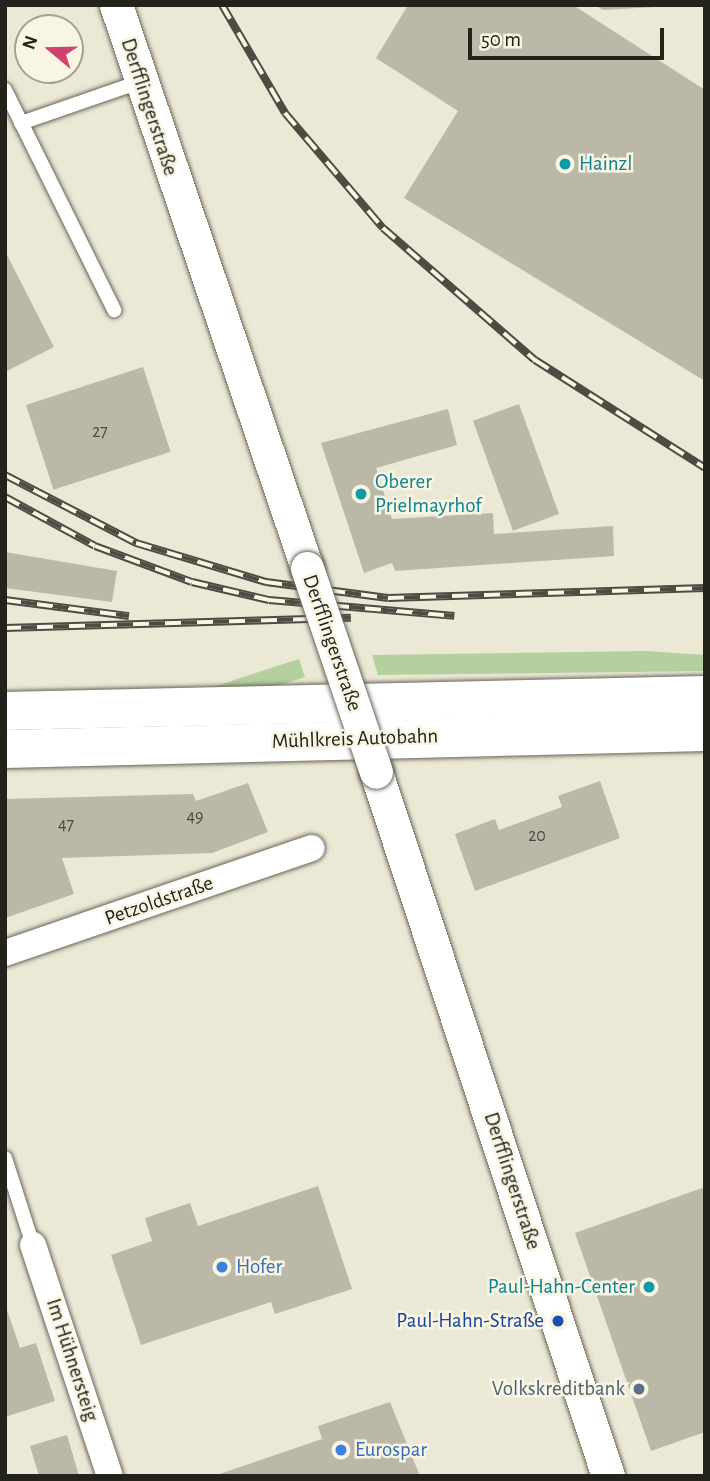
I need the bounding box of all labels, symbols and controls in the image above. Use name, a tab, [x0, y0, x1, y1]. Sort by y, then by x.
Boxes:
north arrow	[14, 14, 84, 84]
scale bar	[472, 14, 668, 58]
text: 50 m	[481, 29, 521, 50]
text: N	[19, 33, 42, 52]
street label: Derfflingerstraße	[115, 35, 183, 179]
place label: Hainzl	[579, 151, 632, 177]
marker: Hainzl	[557, 156, 573, 172]
house number: 27	[92, 421, 108, 443]
place label: Oberer Prielmayrhof	[375, 469, 482, 519]
marker: Oberer Prielmayrhof	[353, 486, 369, 502]
street label: Derfflingerstraße	[297, 571, 367, 715]
street label: Mühlkreis Autobahn	[271, 724, 439, 754]
house number: 49	[186, 806, 204, 828]
house number: 47	[58, 814, 74, 836]
house number: 20	[528, 825, 546, 847]
street label: Petzoldstraße	[101, 871, 217, 931]
street label: Derfflingerstraße	[478, 1109, 546, 1253]
place label: Hofer	[236, 1254, 282, 1280]
marker: Hofer	[214, 1259, 230, 1275]
place label: Paul-Hahn-Center	[488, 1274, 635, 1300]
marker: Paul-Hahn-Center	[641, 1279, 657, 1295]
street label: Im Hühnersteig	[40, 1295, 104, 1425]
place label: Paul-Hahn-Straße	[396, 1308, 544, 1334]
marker: Paul-Hahn-Straße	[550, 1313, 566, 1329]
place label: Volkskreditbank	[492, 1376, 625, 1402]
marker: Volkskreditbank	[631, 1381, 647, 1397]
place label: Eurospar	[355, 1437, 427, 1463]
marker: Eurospar	[333, 1442, 349, 1458]

